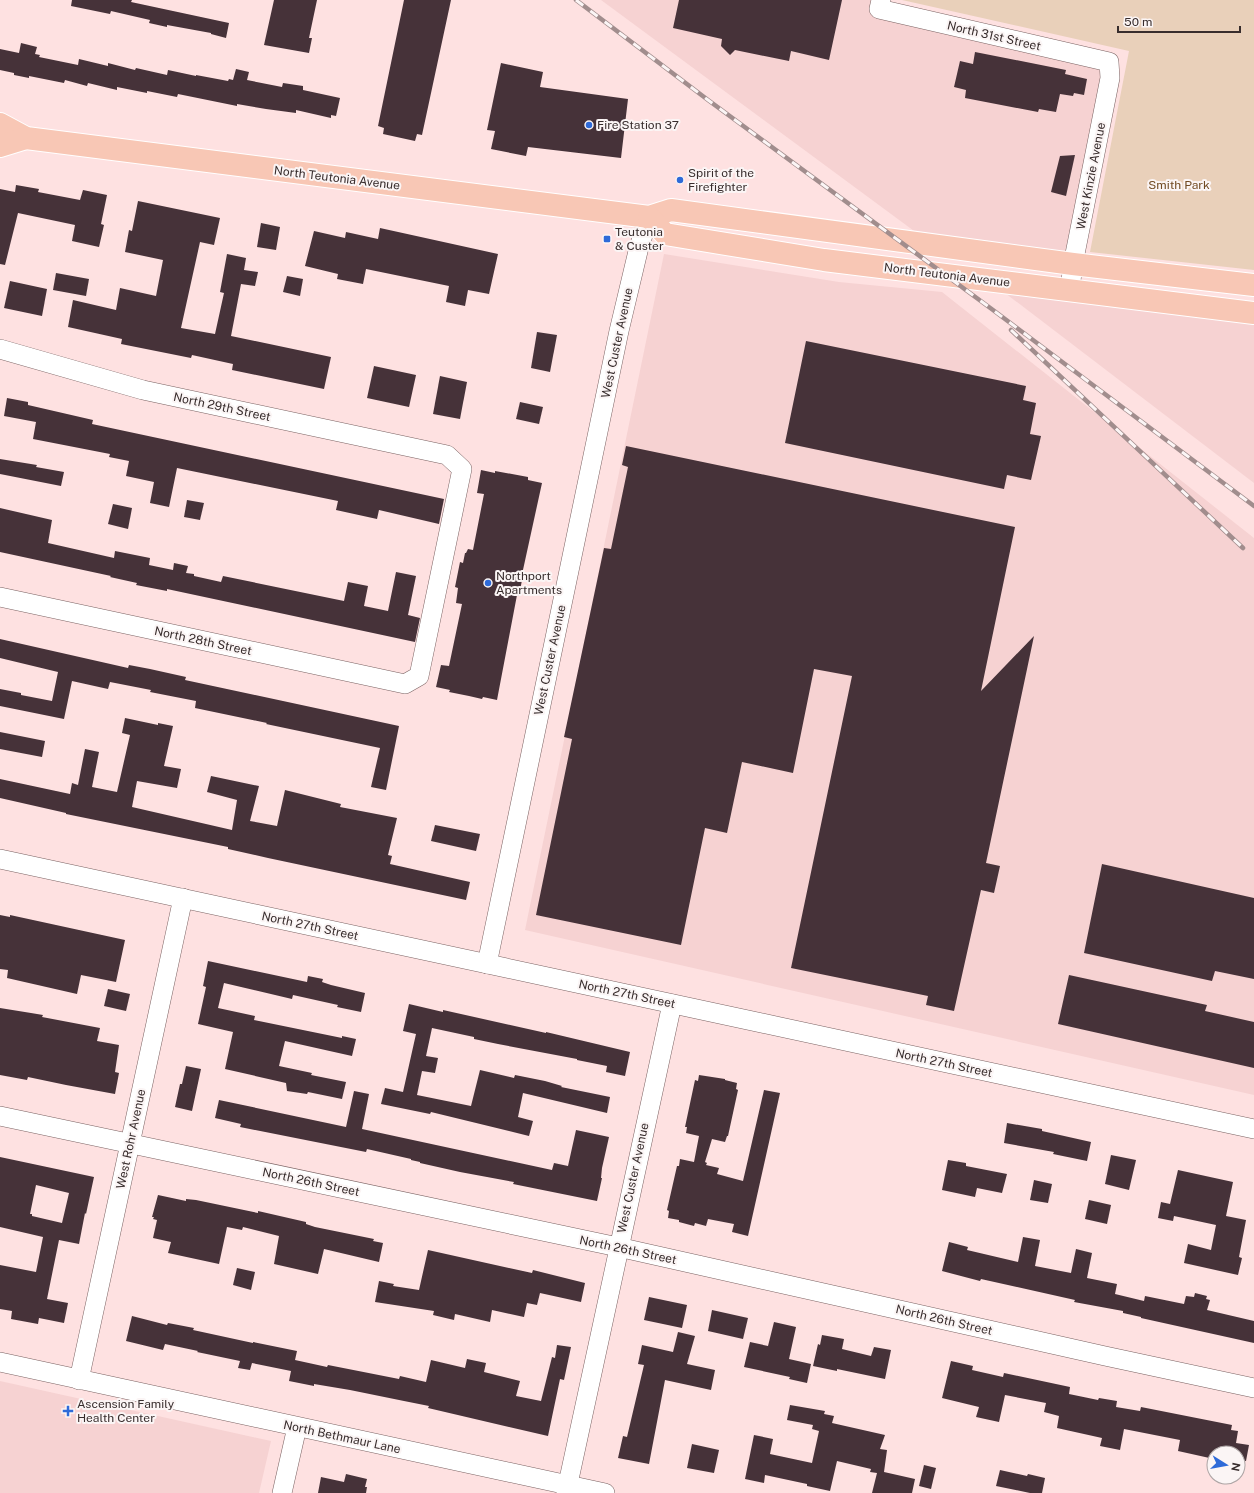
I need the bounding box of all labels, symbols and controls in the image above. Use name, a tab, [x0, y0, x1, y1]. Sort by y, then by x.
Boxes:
scale bar	[1118, 8, 1240, 34]
text: 50 m	[1124, 15, 1152, 29]
street label: North 31st Street	[946, 18, 1043, 54]
place label: Fire Station 37	[597, 118, 679, 132]
marker: Fire Station 37	[584, 120, 594, 130]
street label: West Kinzie Avenue	[1074, 121, 1108, 231]
street label: North Teutonia Avenue	[273, 163, 401, 193]
place label: Spirit of the Firefighter	[688, 166, 754, 194]
marker: Spirit of the Firefighter	[675, 175, 685, 185]
park label: Smith Park	[1148, 178, 1210, 192]
place label: Teutonia & Custer	[615, 225, 664, 253]
marker: Teutonia & Custer	[602, 234, 612, 244]
street label: North Teutonia Avenue	[883, 260, 1011, 290]
street label: West Custer Avenue	[598, 286, 636, 399]
street label: North 29th Street	[172, 390, 272, 424]
place label: Northport Apartments	[496, 569, 562, 597]
marker: Northport Apartments	[483, 578, 493, 588]
street label: West Custer Avenue	[531, 603, 569, 716]
street label: North 28th Street	[153, 624, 253, 658]
street label: North 27th Street	[260, 909, 360, 943]
street label: North 27th Street	[577, 977, 677, 1011]
street label: North 27th Street	[894, 1046, 994, 1080]
street label: West Rohr Avenue	[114, 1088, 148, 1190]
street label: West Custer Avenue	[614, 1121, 652, 1234]
street label: North 26th Street	[261, 1165, 361, 1199]
street label: North 26th Street	[578, 1233, 678, 1267]
street label: North 26th Street	[894, 1302, 994, 1338]
place label: Ascension Family Health Center	[77, 1397, 175, 1425]
marker: Ascension Family Health Center	[62, 1405, 74, 1417]
street label: North Bethmaur Lane	[282, 1418, 402, 1456]
north arrow	[1206, 1445, 1246, 1485]
text: N	[1229, 1462, 1243, 1472]

